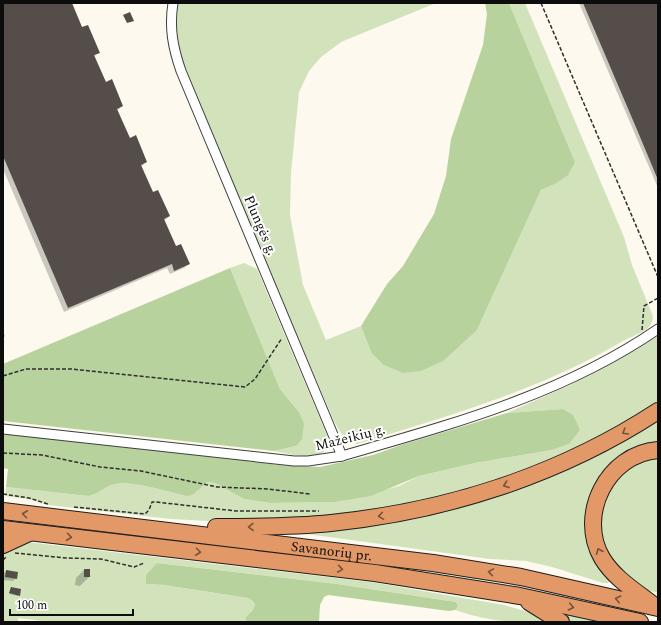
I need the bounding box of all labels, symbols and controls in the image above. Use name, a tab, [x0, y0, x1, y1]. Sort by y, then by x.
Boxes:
street label: Plungės g.	[238, 192, 283, 258]
street label: Mažeikių g.	[313, 419, 387, 456]
one-way arrow	[622, 427, 629, 435]
one-way arrow	[503, 480, 510, 489]
one-way arrow	[22, 509, 28, 518]
one-way arrow	[377, 512, 384, 520]
one-way arrow	[248, 523, 254, 531]
one-way arrow	[66, 532, 72, 541]
street label: Savanorių pr.	[290, 536, 373, 567]
one-way arrow	[195, 547, 201, 556]
one-way arrow	[596, 548, 604, 556]
one-way arrow	[337, 564, 343, 573]
one-way arrow	[488, 569, 494, 577]
scale bar	[10, 591, 133, 617]
one-way arrow	[615, 595, 621, 603]
text: 100 m	[16, 596, 47, 615]
one-way arrow	[568, 603, 575, 611]

